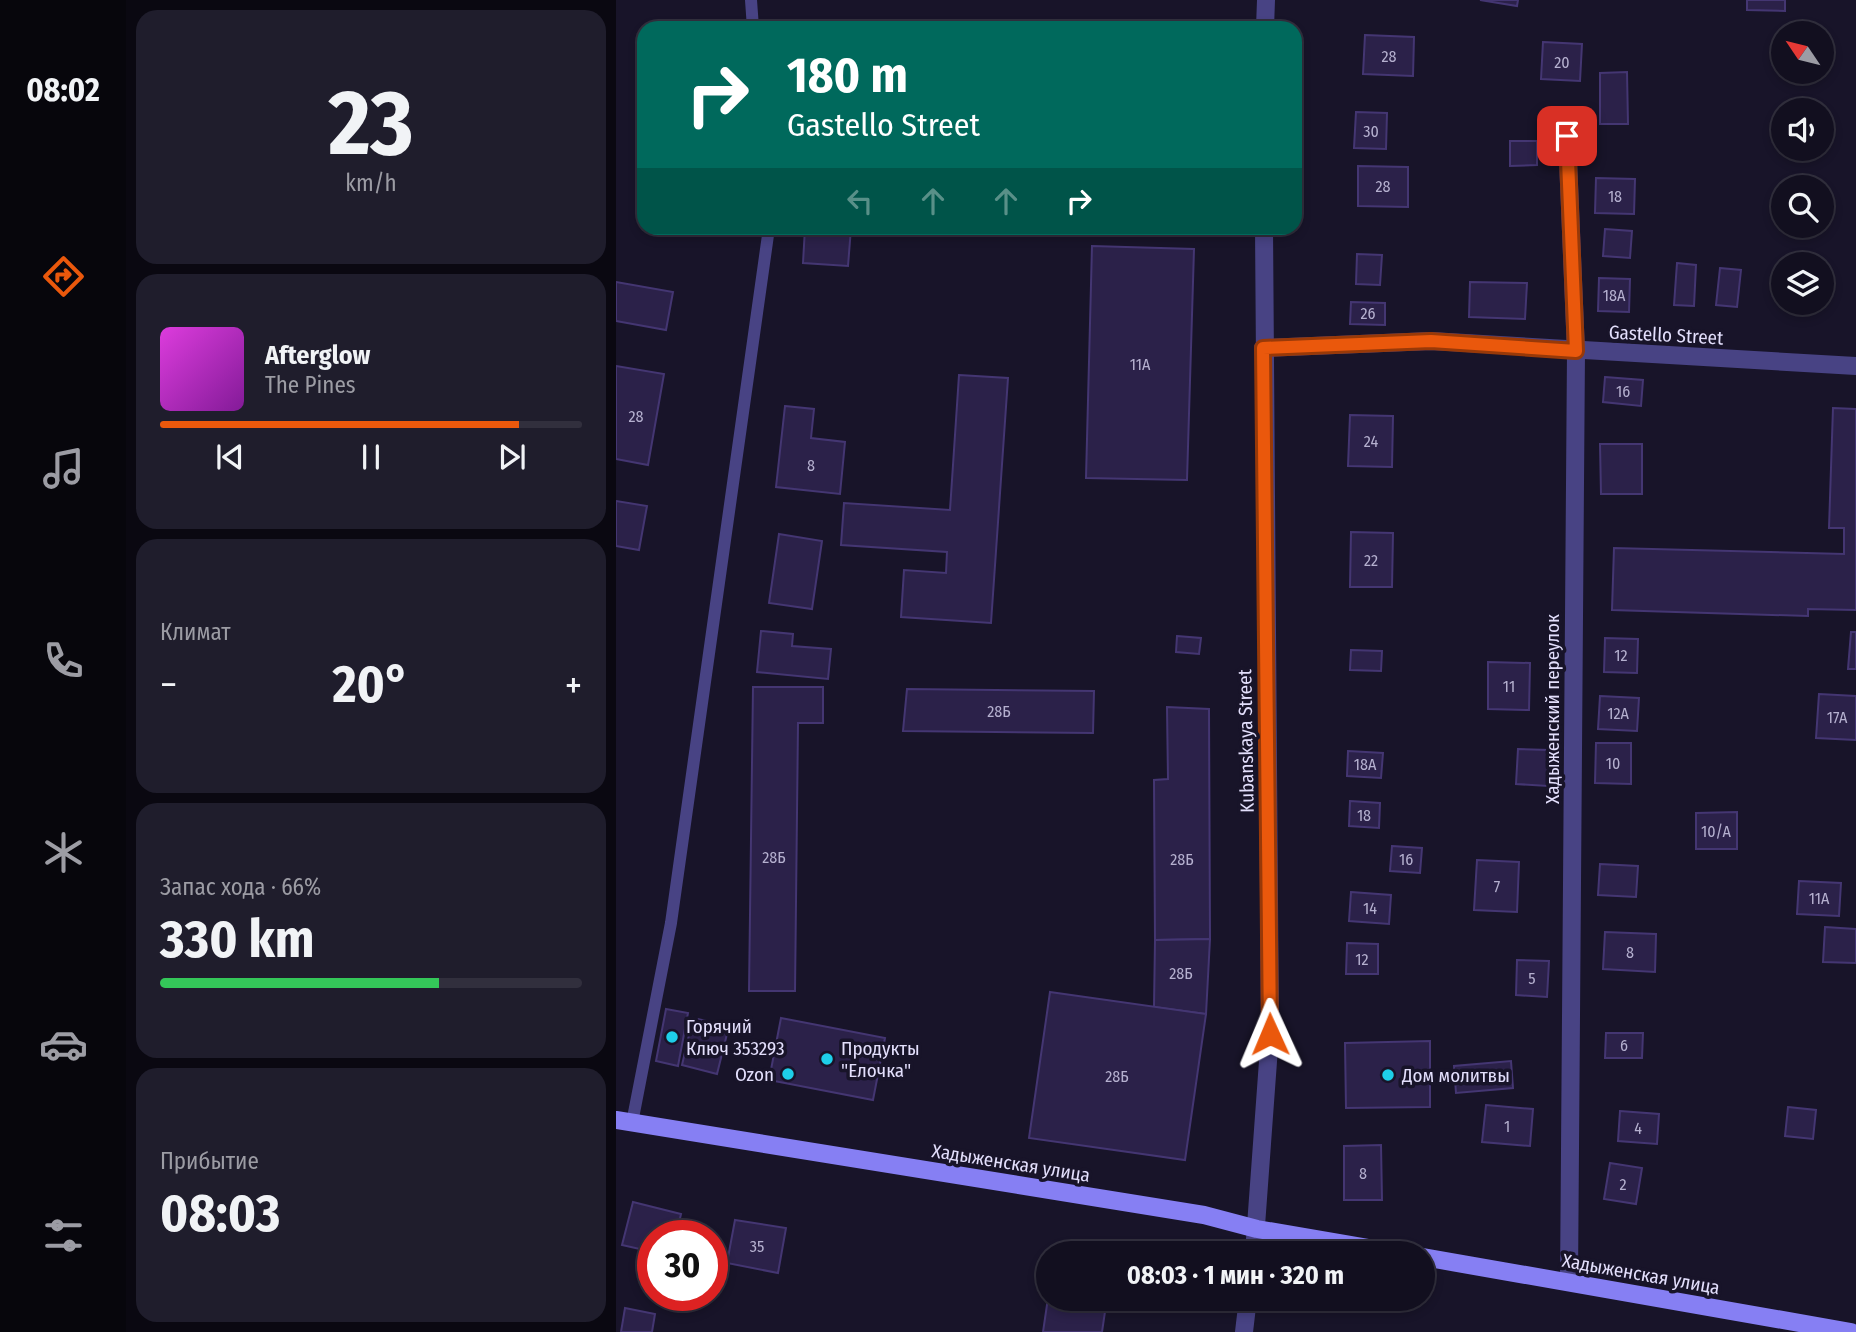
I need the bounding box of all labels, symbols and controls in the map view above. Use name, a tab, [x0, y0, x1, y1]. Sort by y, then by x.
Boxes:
north arrow	[1771, 21, 1834, 84]
map controls	[1771, 21, 1834, 315]
text: 180 m	[787, 46, 908, 105]
house number: 28	[1381, 47, 1397, 66]
icon: right	[672, 49, 763, 140]
house number: 20	[1554, 53, 1570, 72]
text: 23	[328, 69, 414, 178]
text: 08:02	[26, 71, 100, 109]
button: sound	[1771, 98, 1834, 161]
text: Gastello Street	[787, 106, 980, 144]
pin	[1537, 106, 1597, 166]
icon: arrive	[1548, 117, 1586, 155]
house number: 30	[1363, 122, 1379, 141]
text: km/h	[345, 169, 397, 197]
button: search	[1771, 175, 1834, 238]
house number: 28	[1375, 177, 1391, 196]
icon: left	[841, 182, 879, 220]
icon: ahead	[914, 182, 952, 220]
icon: ahead	[987, 182, 1025, 220]
icon: right	[1060, 182, 1098, 220]
house number: 18	[1608, 187, 1622, 206]
icon: directions	[39, 252, 88, 301]
button: layers	[1771, 252, 1834, 315]
house number: 18А	[1603, 286, 1626, 305]
house number: 26	[1361, 304, 1376, 323]
street label: Gastello Street	[1608, 321, 1725, 350]
text: Afterglow	[265, 340, 370, 371]
house number: 11А	[1130, 355, 1151, 374]
text: The Pines	[265, 371, 356, 399]
house number: 16	[1616, 382, 1630, 401]
house number: 28	[628, 407, 644, 426]
house number: 24	[1364, 432, 1378, 451]
icon: previous	[211, 438, 249, 476]
icon: pause	[352, 438, 390, 476]
icon: next	[493, 438, 531, 476]
icon: music	[39, 444, 88, 493]
house number: 8	[807, 456, 815, 475]
house number: 22	[1364, 551, 1378, 570]
street label: Хадыженский переулок	[1541, 614, 1564, 804]
text: Климат	[160, 618, 231, 646]
icon: phone	[39, 636, 88, 685]
house number: 12	[1614, 646, 1628, 665]
text: 20°	[333, 653, 409, 716]
text: −	[160, 662, 177, 708]
text: +	[565, 662, 582, 708]
street label: Kubanskaya Street	[1233, 668, 1259, 813]
house number: 11	[1503, 677, 1515, 696]
house number: 28Б	[987, 702, 1011, 721]
house number: 12А	[1607, 704, 1629, 723]
house number: 17А	[1827, 708, 1848, 727]
house number: 10	[1606, 754, 1620, 773]
house number: 18А	[1354, 755, 1377, 774]
house number: 18	[1357, 806, 1371, 825]
house number: 10/А	[1701, 822, 1732, 841]
icon: climate	[39, 828, 88, 877]
house number: 28Б	[762, 848, 786, 867]
house number: 28Б	[1170, 850, 1194, 869]
house number: 16	[1399, 850, 1413, 869]
text: Запас хода · 66%	[160, 873, 321, 901]
house number: 7	[1494, 877, 1501, 896]
house number: 11А	[1809, 889, 1830, 908]
house number: 14	[1363, 899, 1377, 918]
text: 330 km	[160, 908, 315, 971]
house number: 8	[1626, 943, 1634, 962]
house number: 12	[1355, 950, 1369, 969]
house number: 28Б	[1169, 964, 1193, 983]
house number: 5	[1528, 969, 1536, 988]
position arrow	[1233, 997, 1307, 1071]
place label: Горячий Ключ 353293	[686, 1015, 784, 1060]
icon: car	[39, 1020, 88, 1069]
marker: Горячий Ключ 353293	[664, 1029, 680, 1045]
house number: 6	[1620, 1036, 1628, 1055]
place label: Продукты "Елочка"	[841, 1037, 920, 1082]
marker: Продукты "Елочка"	[819, 1051, 835, 1067]
place label: Ozon	[735, 1063, 774, 1086]
place label: Дом молитвы	[1401, 1064, 1510, 1087]
marker: Ozon	[780, 1066, 796, 1082]
house number: 28Б	[1105, 1067, 1129, 1086]
marker: Дом молитвы	[1380, 1067, 1396, 1083]
house number: 1	[1504, 1117, 1510, 1136]
house number: 4	[1634, 1119, 1642, 1138]
street label: Хадыженская улица	[930, 1139, 1092, 1187]
text: Прибытие	[160, 1147, 259, 1175]
house number: 8	[1359, 1164, 1367, 1183]
house number: 2	[1619, 1175, 1627, 1194]
text: 08:03	[160, 1182, 280, 1245]
icon: filters	[39, 1211, 88, 1260]
speed limit sign: 30	[637, 1220, 728, 1311]
house number: 35	[750, 1237, 764, 1256]
street label: Хадыженская улица	[1560, 1249, 1722, 1299]
text: 08:03 · 1 мин · 320 m	[1127, 1260, 1344, 1291]

